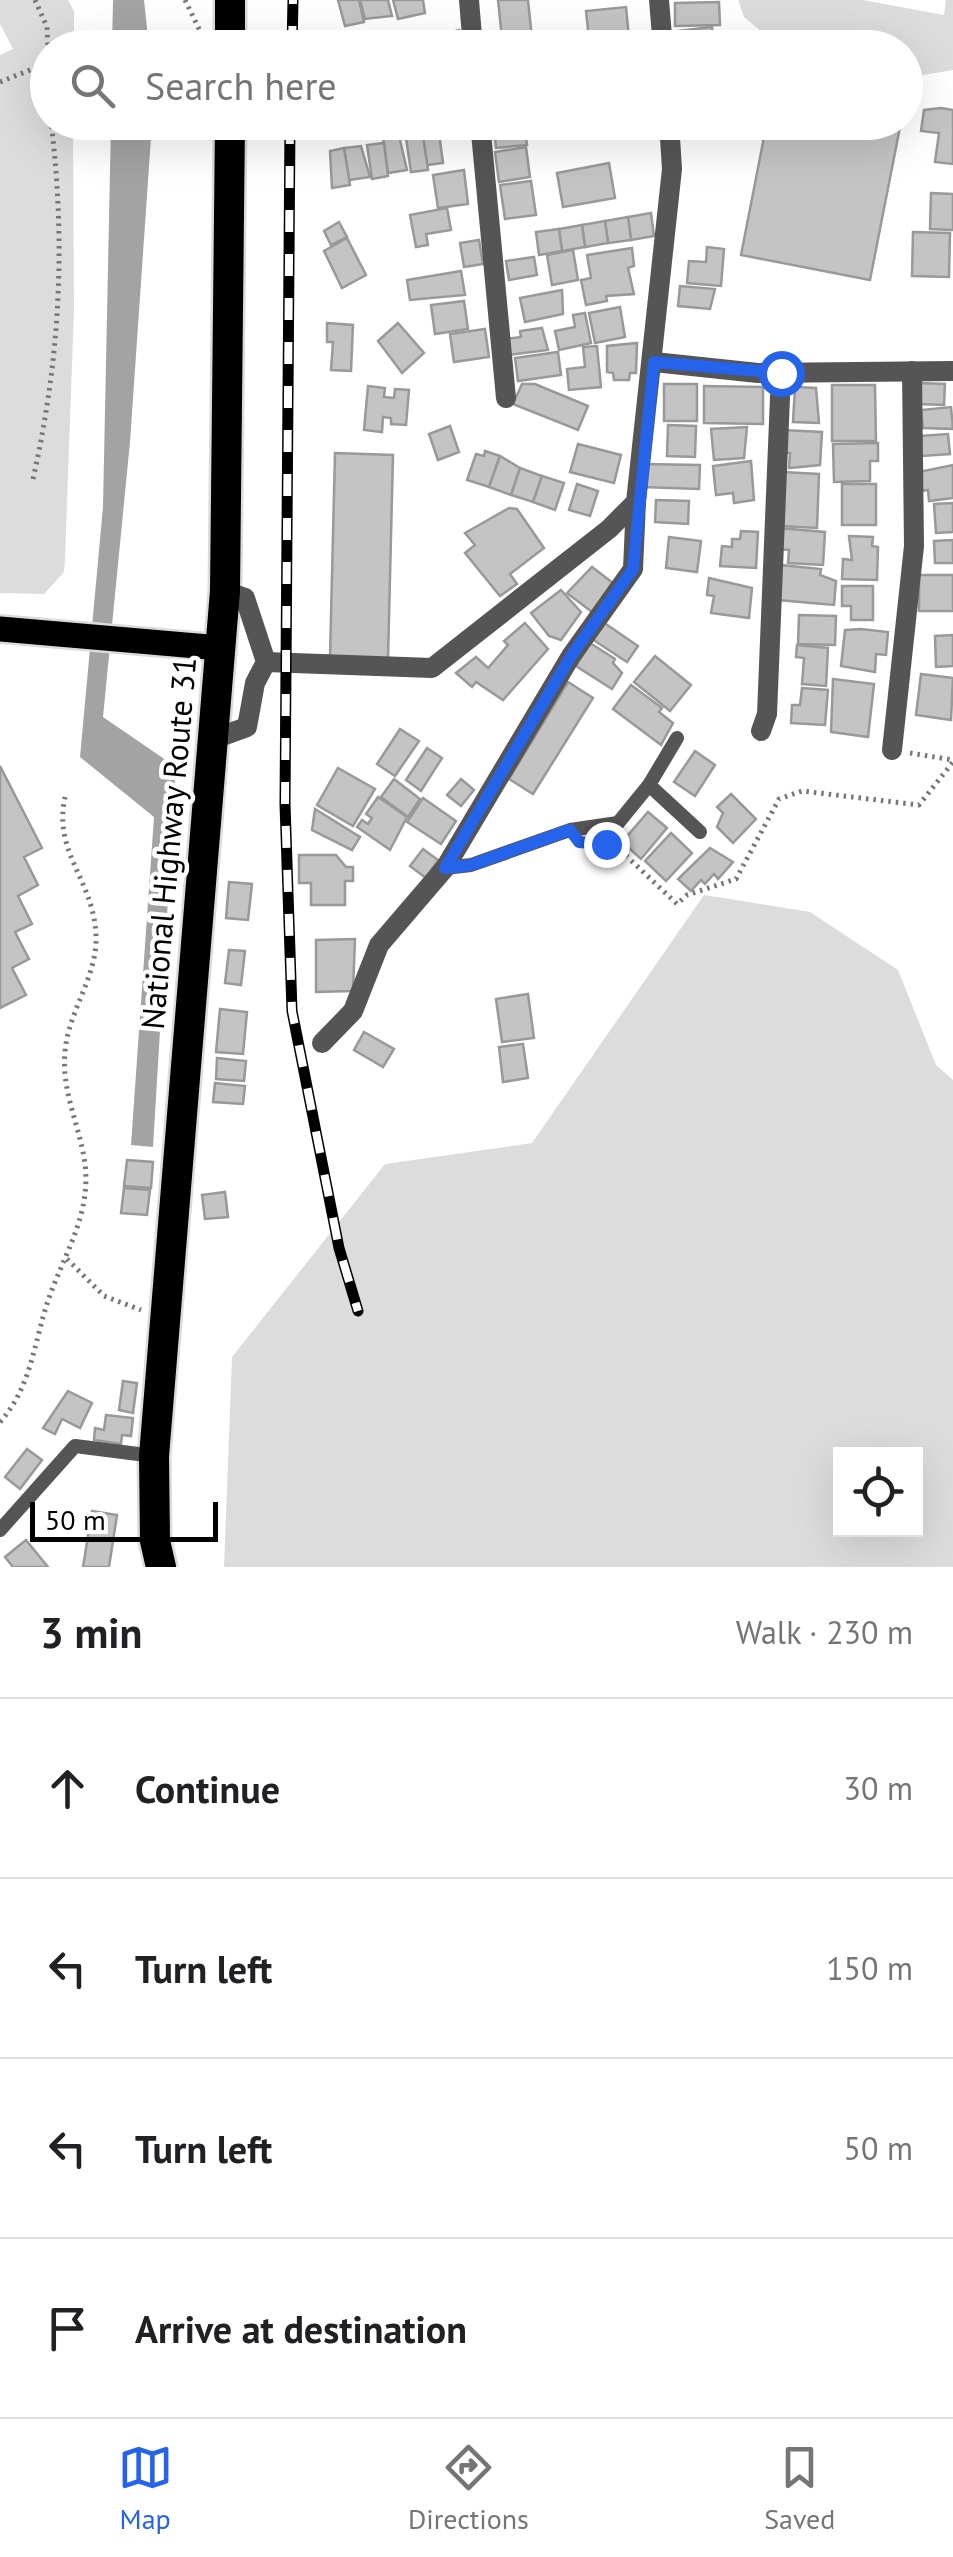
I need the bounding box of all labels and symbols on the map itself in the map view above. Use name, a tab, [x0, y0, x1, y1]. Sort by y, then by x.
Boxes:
route start	[759, 351, 805, 397]
street label: National Highway Route 31	[131, 655, 205, 1031]
route end	[584, 822, 630, 868]
scale bar	[30, 1497, 218, 1542]

